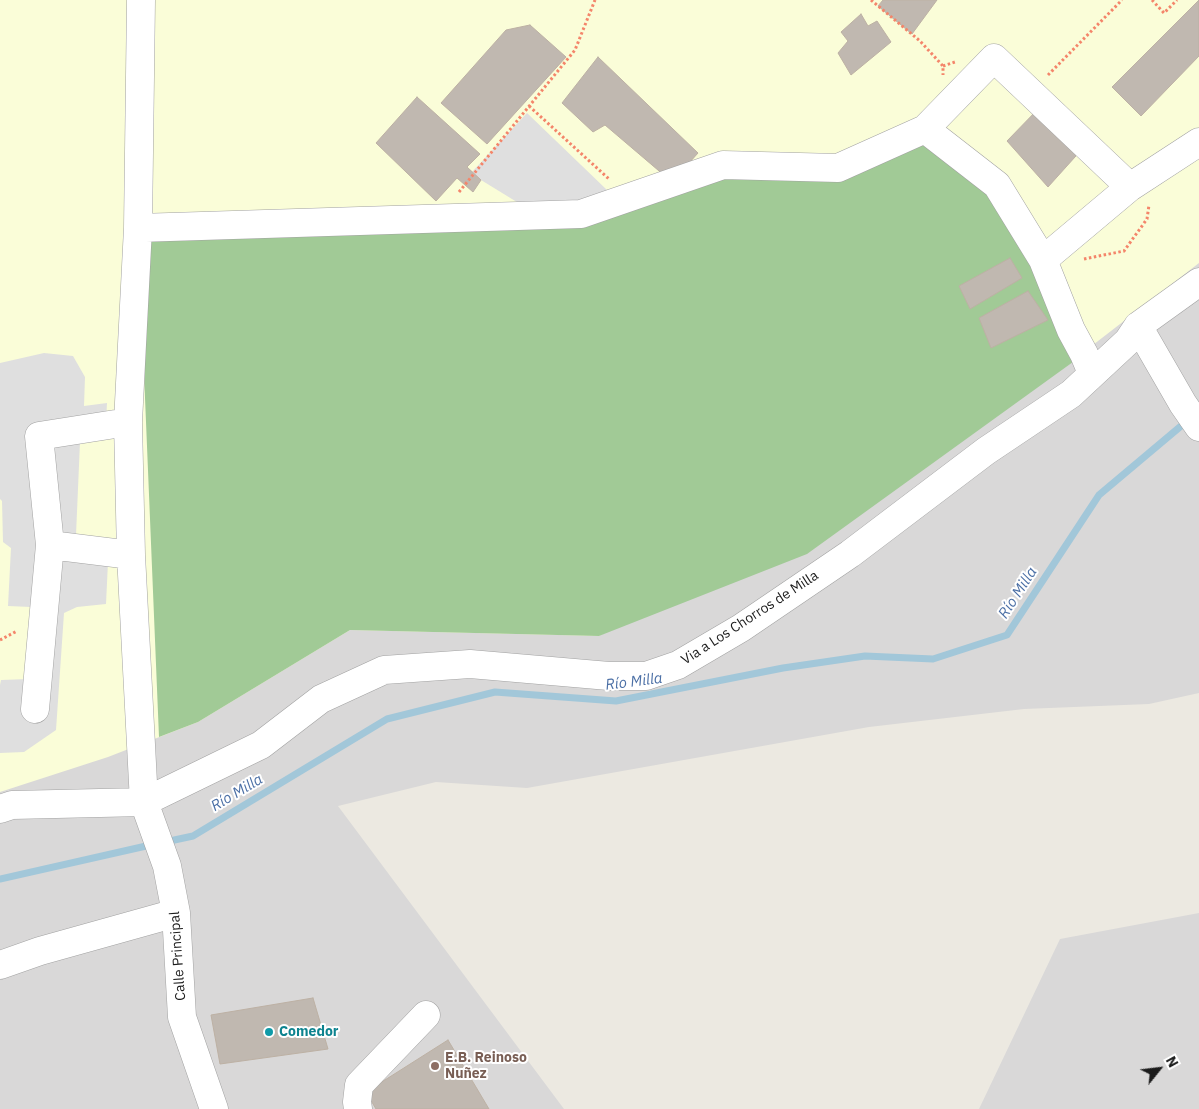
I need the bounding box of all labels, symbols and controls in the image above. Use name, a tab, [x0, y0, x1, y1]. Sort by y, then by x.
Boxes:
water label: Río Milla	[995, 564, 1041, 622]
street label: Via a Los Chorros de Milla	[678, 567, 822, 669]
water label: Río Milla	[604, 670, 664, 694]
water label: Río Milla	[208, 771, 266, 815]
street label: Calle Principal	[166, 911, 190, 1001]
place label: Comedor	[279, 1024, 338, 1040]
marker: Comedor	[263, 1026, 275, 1038]
north arrow	[1134, 1044, 1184, 1094]
place label: E.B. Reinoso Nuñez	[445, 1050, 527, 1082]
text: N	[1162, 1053, 1182, 1071]
marker: E.B. Reinoso Nuñez	[429, 1060, 441, 1072]

